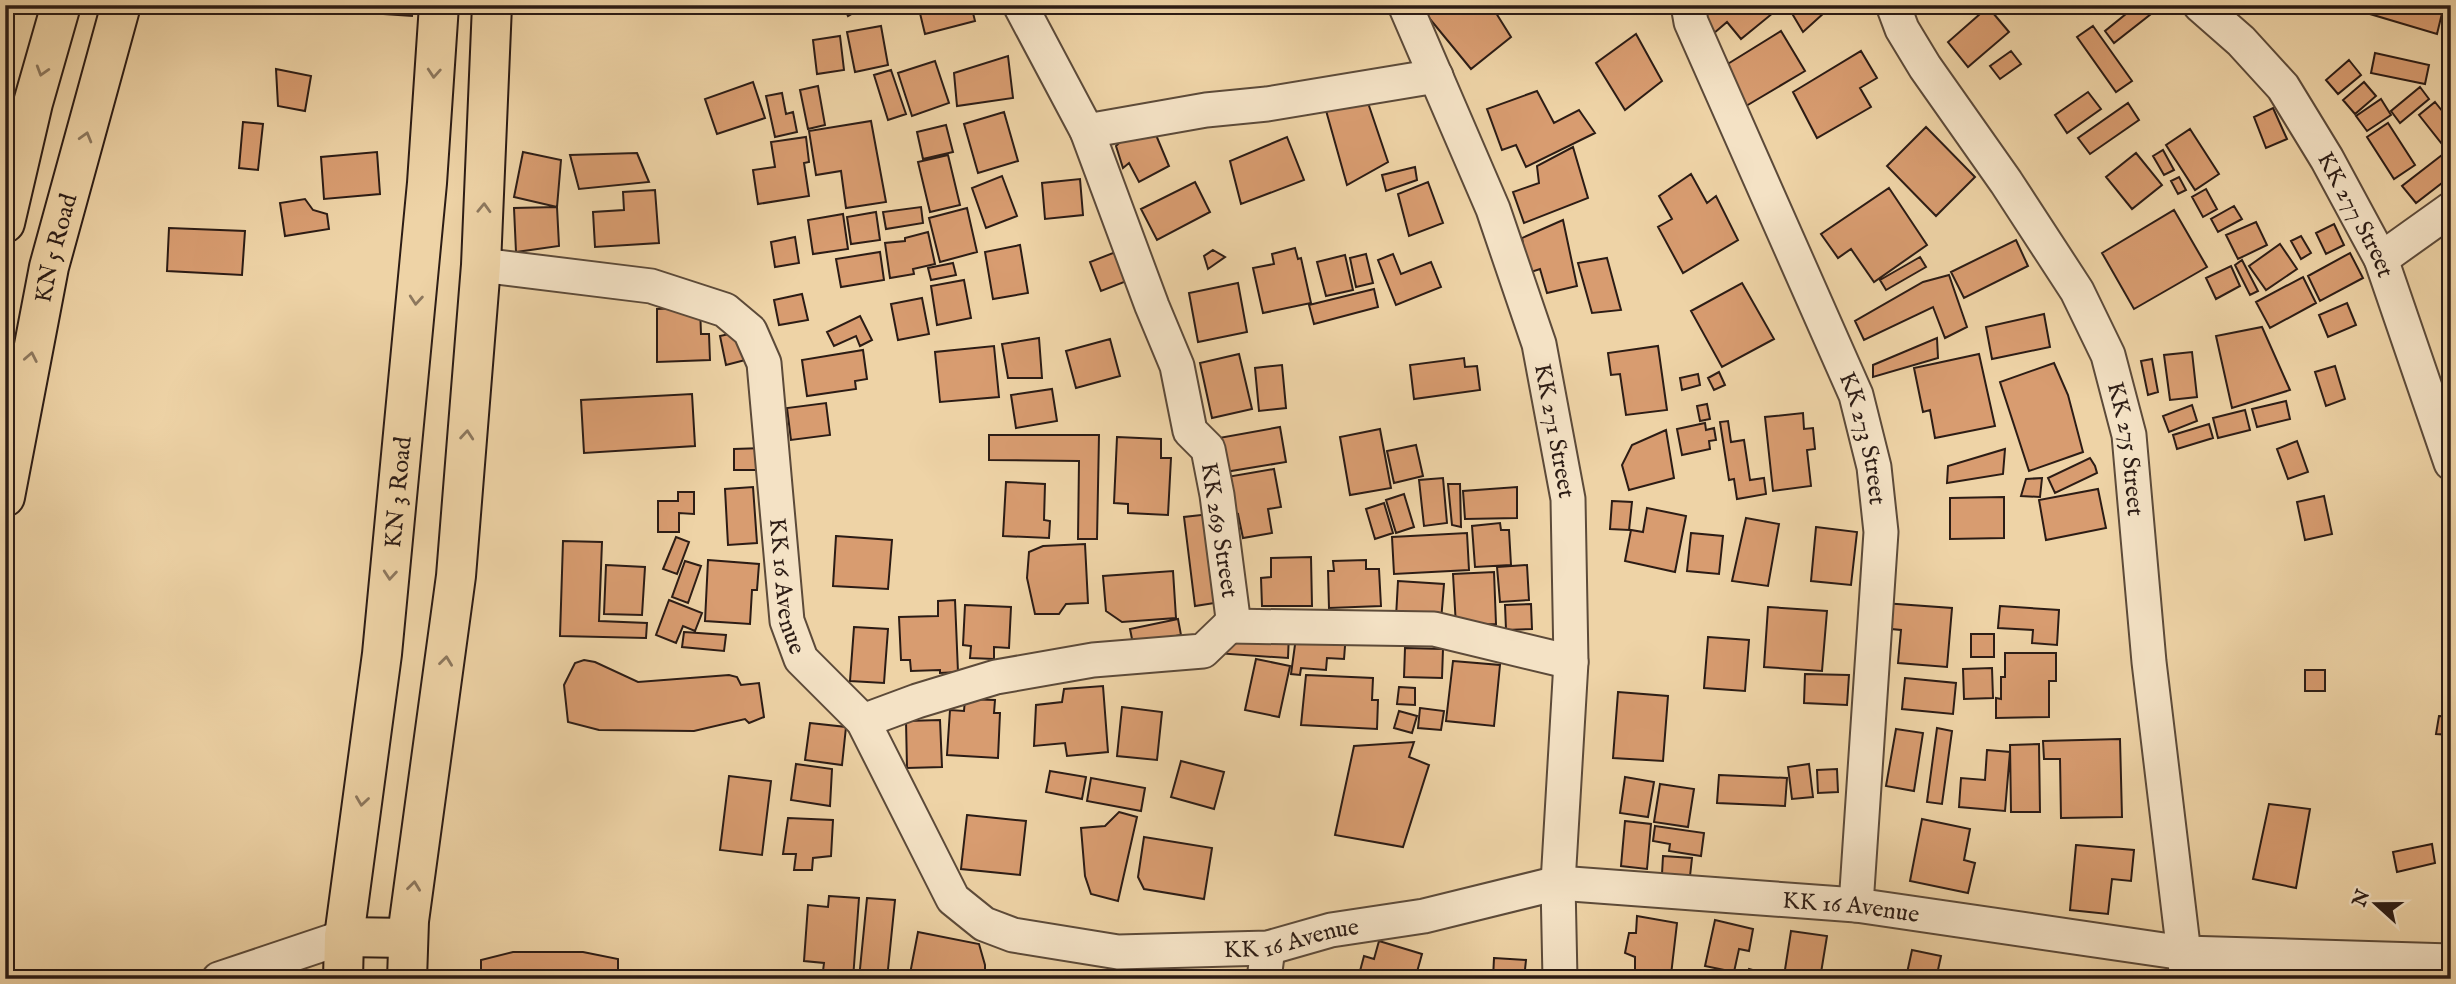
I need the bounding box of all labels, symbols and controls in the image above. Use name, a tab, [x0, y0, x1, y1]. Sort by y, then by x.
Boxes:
one-way arrow	[36, 64, 51, 76]
one-way arrow	[427, 68, 442, 79]
one-way arrow	[77, 131, 92, 143]
street label: KK 277 Street	[2309, 147, 2400, 282]
street label: KN 5 Road	[28, 190, 85, 306]
one-way arrow	[476, 202, 491, 213]
one-way arrow	[408, 294, 423, 306]
one-way arrow	[23, 351, 38, 363]
street label: KK 271 Street	[1526, 361, 1581, 501]
street label: KK 273 Street	[1831, 367, 1892, 506]
street label: KK 275 Street	[2099, 379, 2150, 517]
one-way arrow	[459, 429, 474, 440]
street label: KN 3 Road	[378, 435, 420, 550]
street label: KK 269 Street	[1193, 460, 1245, 600]
street label: KK 16 Avenue	[761, 517, 812, 659]
one-way arrow	[382, 570, 397, 581]
one-way arrow	[438, 655, 453, 667]
one-way arrow	[355, 795, 370, 807]
north arrow	[2340, 869, 2410, 939]
one-way arrow	[406, 881, 421, 892]
street label: KK 16 Avenue	[1781, 886, 1921, 931]
text: N	[2347, 886, 2376, 912]
street label: KK 16 Avenue	[1223, 912, 1361, 966]

